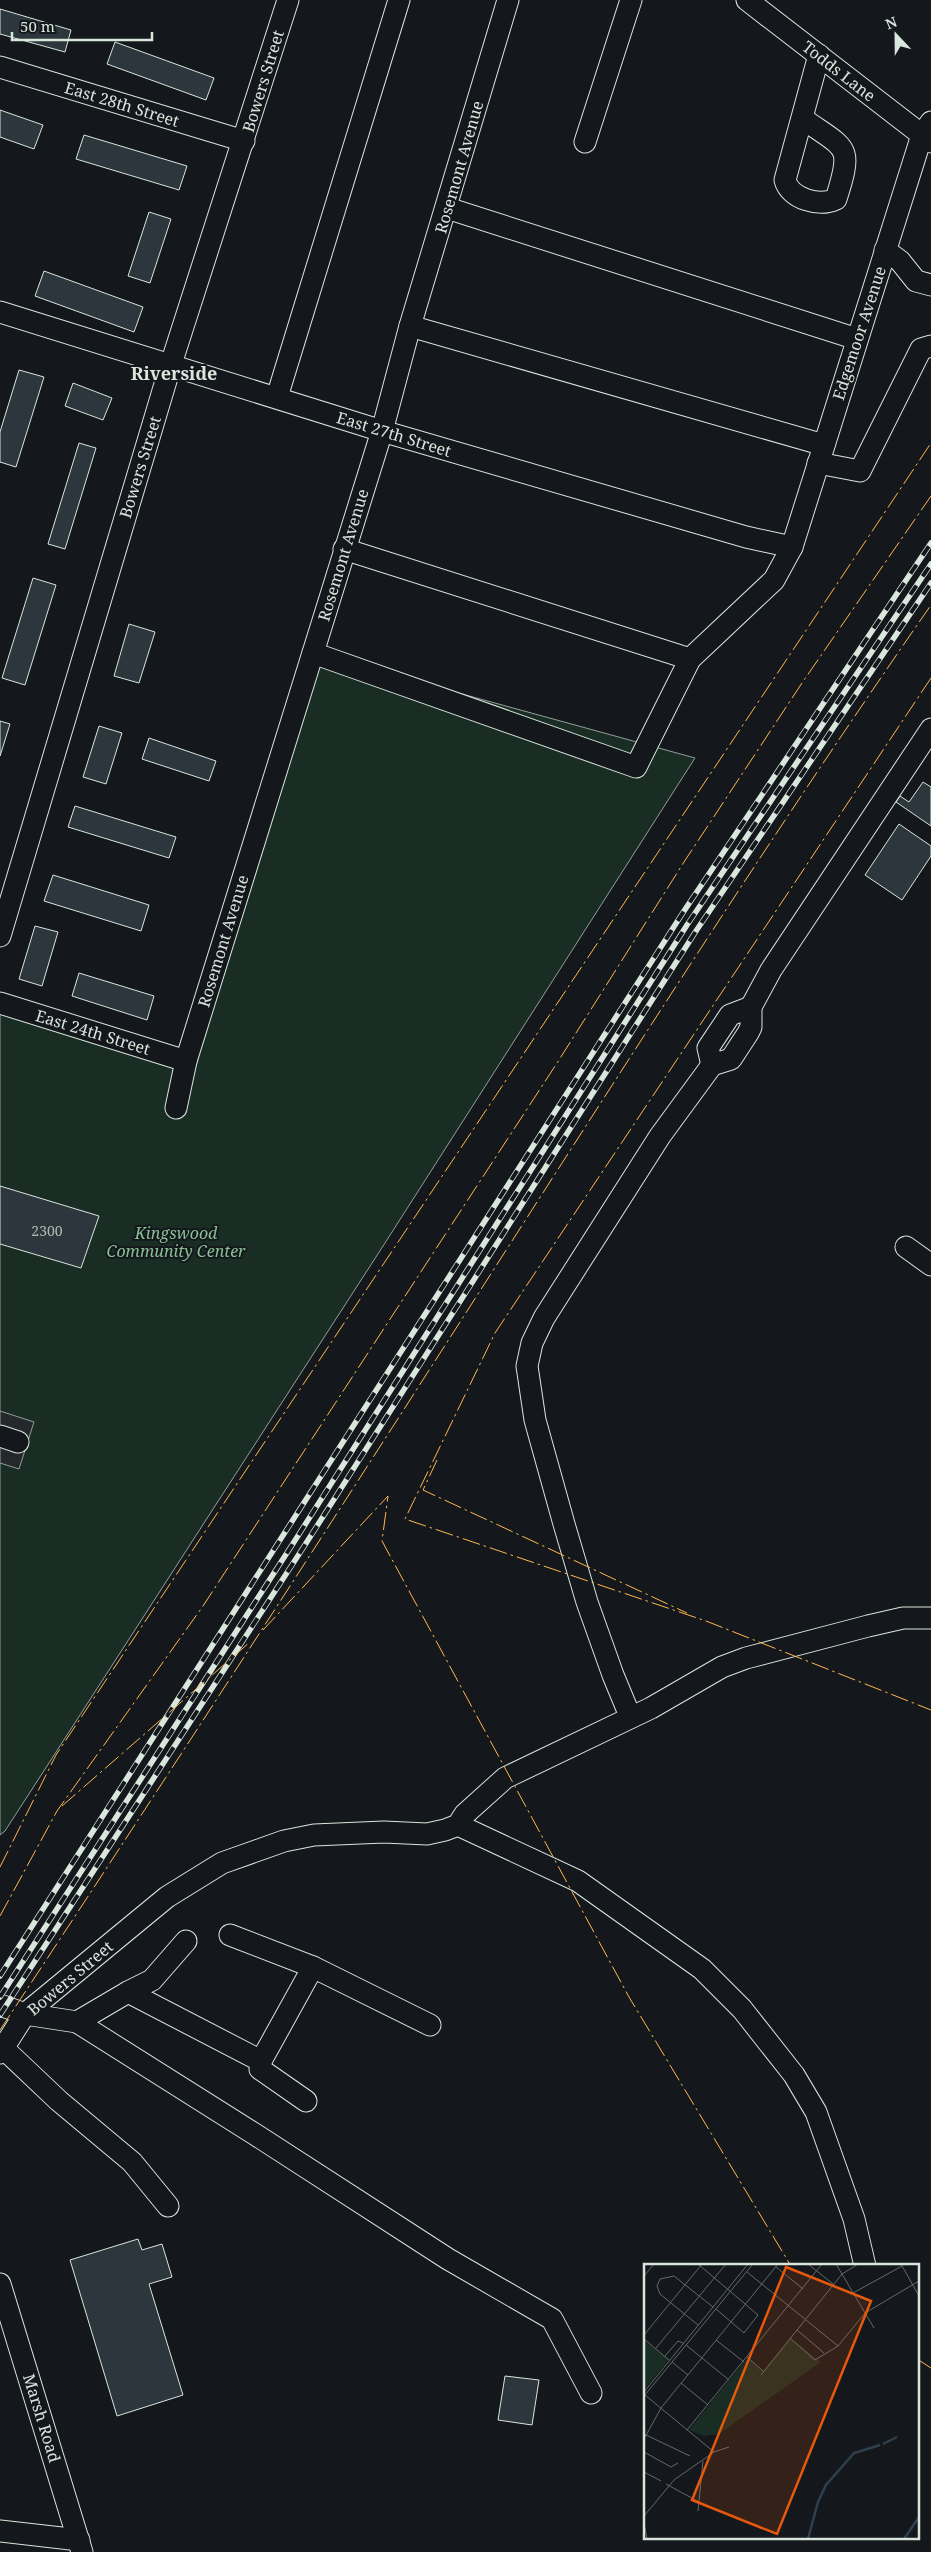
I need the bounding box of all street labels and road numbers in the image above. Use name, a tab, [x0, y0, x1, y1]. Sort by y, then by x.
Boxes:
street label: Bowers Street	[237, 27, 289, 135]
street label: Todds Lane	[798, 36, 880, 106]
street label: East 28th Street	[62, 76, 182, 132]
street label: Rosemont Avenue	[430, 98, 488, 236]
street label: Edgemoor Avenue	[827, 263, 891, 403]
street label: East 27th Street	[334, 406, 454, 462]
street label: Bowers Street	[114, 413, 166, 521]
street label: Rosemont Avenue	[312, 486, 374, 624]
street label: Rosemont Avenue	[192, 872, 254, 1010]
street label: East 24th Street	[33, 1004, 153, 1060]
street label: Bowers Street	[22, 1935, 118, 2020]
street label: Marsh Road	[18, 2371, 66, 2465]

